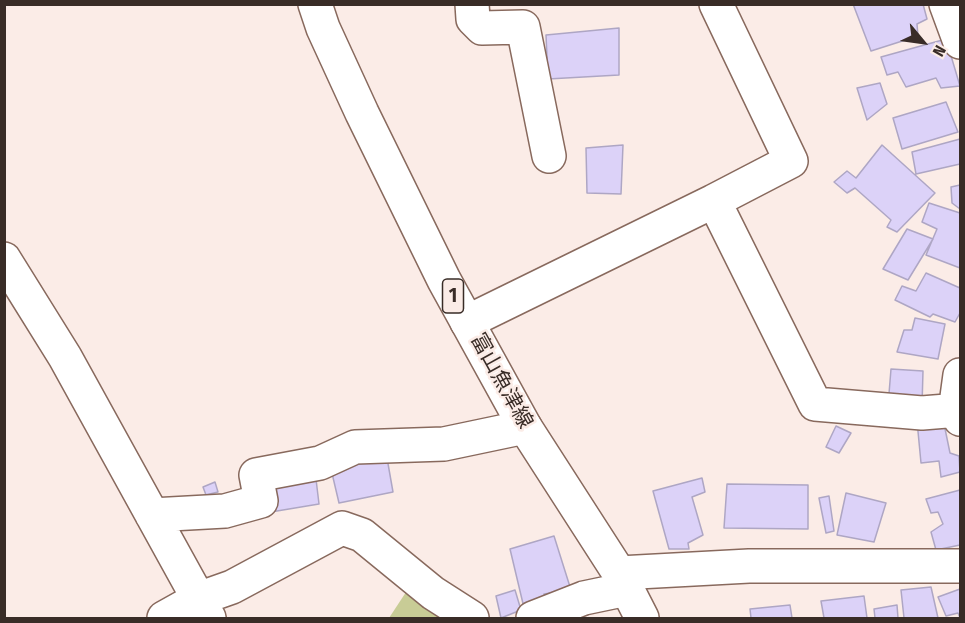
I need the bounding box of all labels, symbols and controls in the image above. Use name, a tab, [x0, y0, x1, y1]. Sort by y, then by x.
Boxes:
north arrow	[893, 12, 953, 72]
text: N	[929, 42, 950, 60]
road number: 1	[442, 279, 464, 313]
street label: 富山魚津線	[465, 329, 537, 433]

